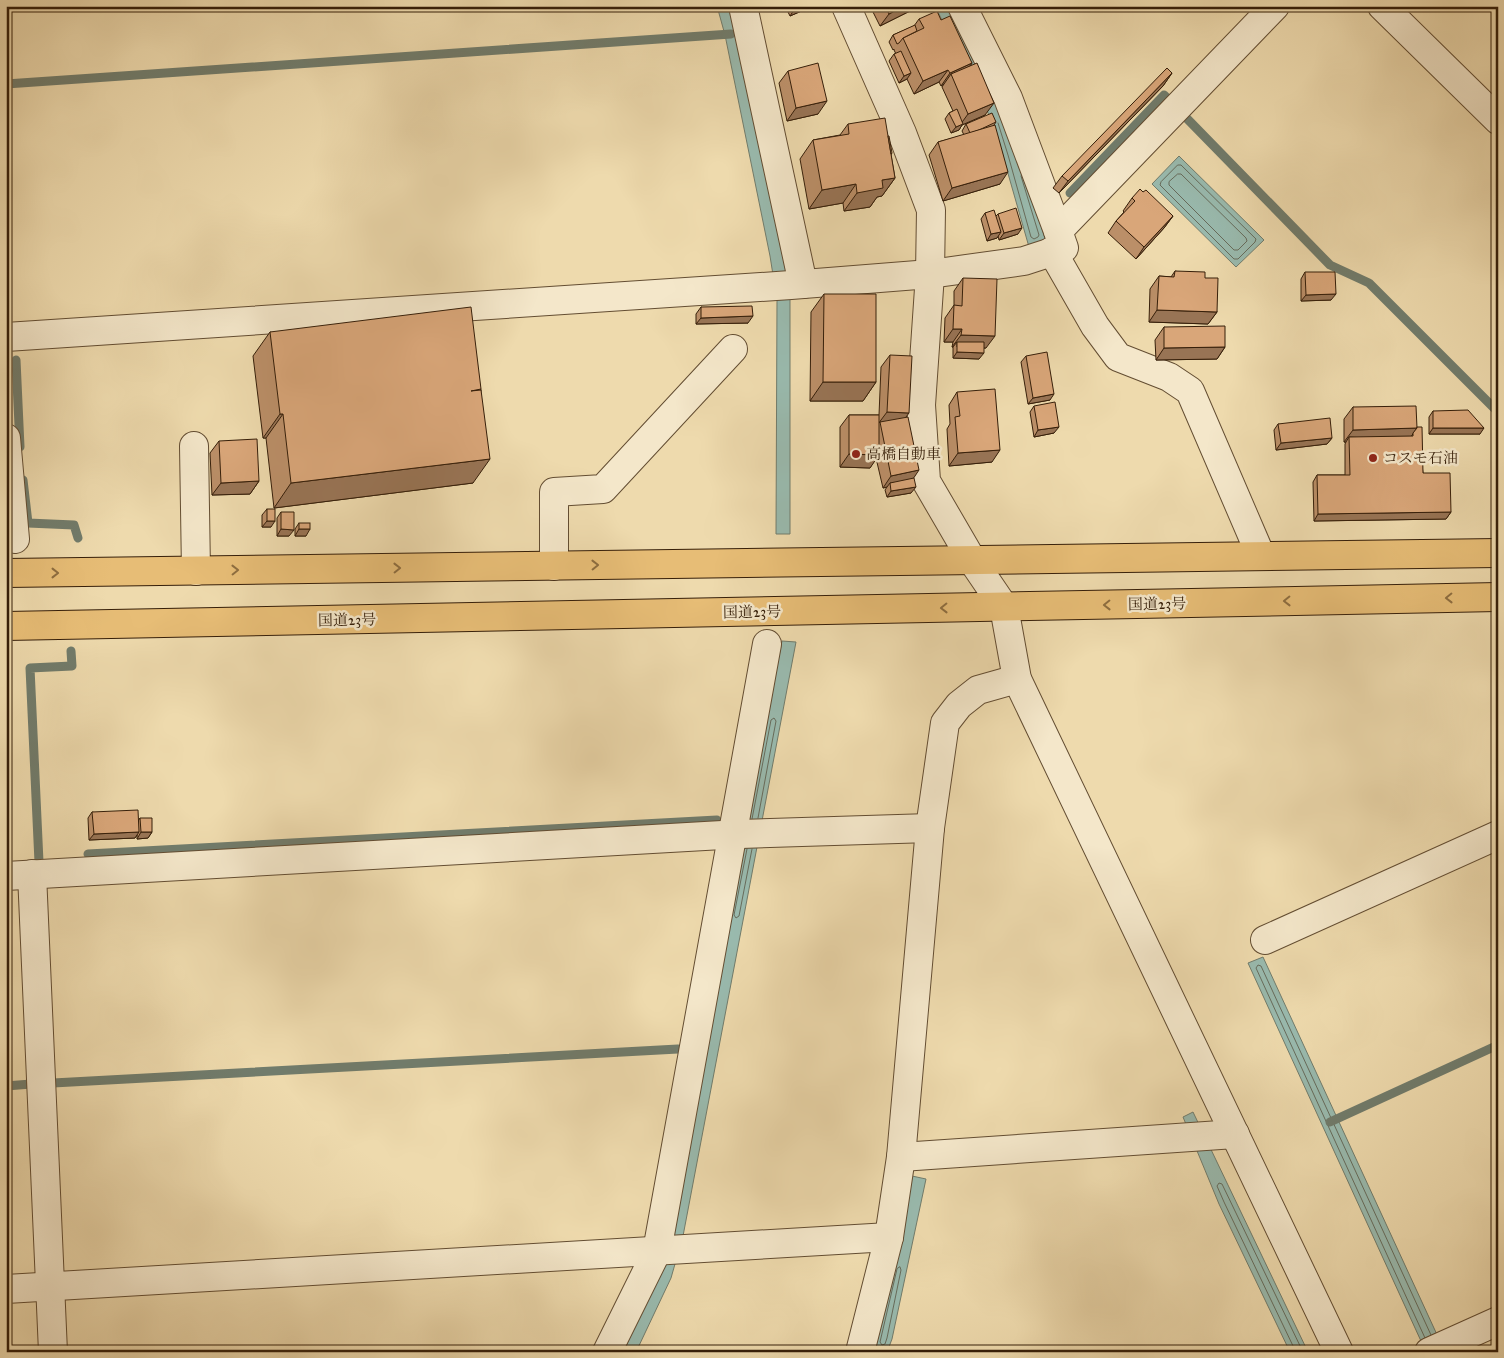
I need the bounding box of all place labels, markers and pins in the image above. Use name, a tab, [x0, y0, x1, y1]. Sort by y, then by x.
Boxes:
place label: 高橋自動車	[866, 445, 941, 463]
marker: 高橋自動車	[850, 448, 862, 460]
place label: コスモ石油	[1383, 449, 1458, 467]
marker: コスモ石油	[1367, 452, 1379, 464]

